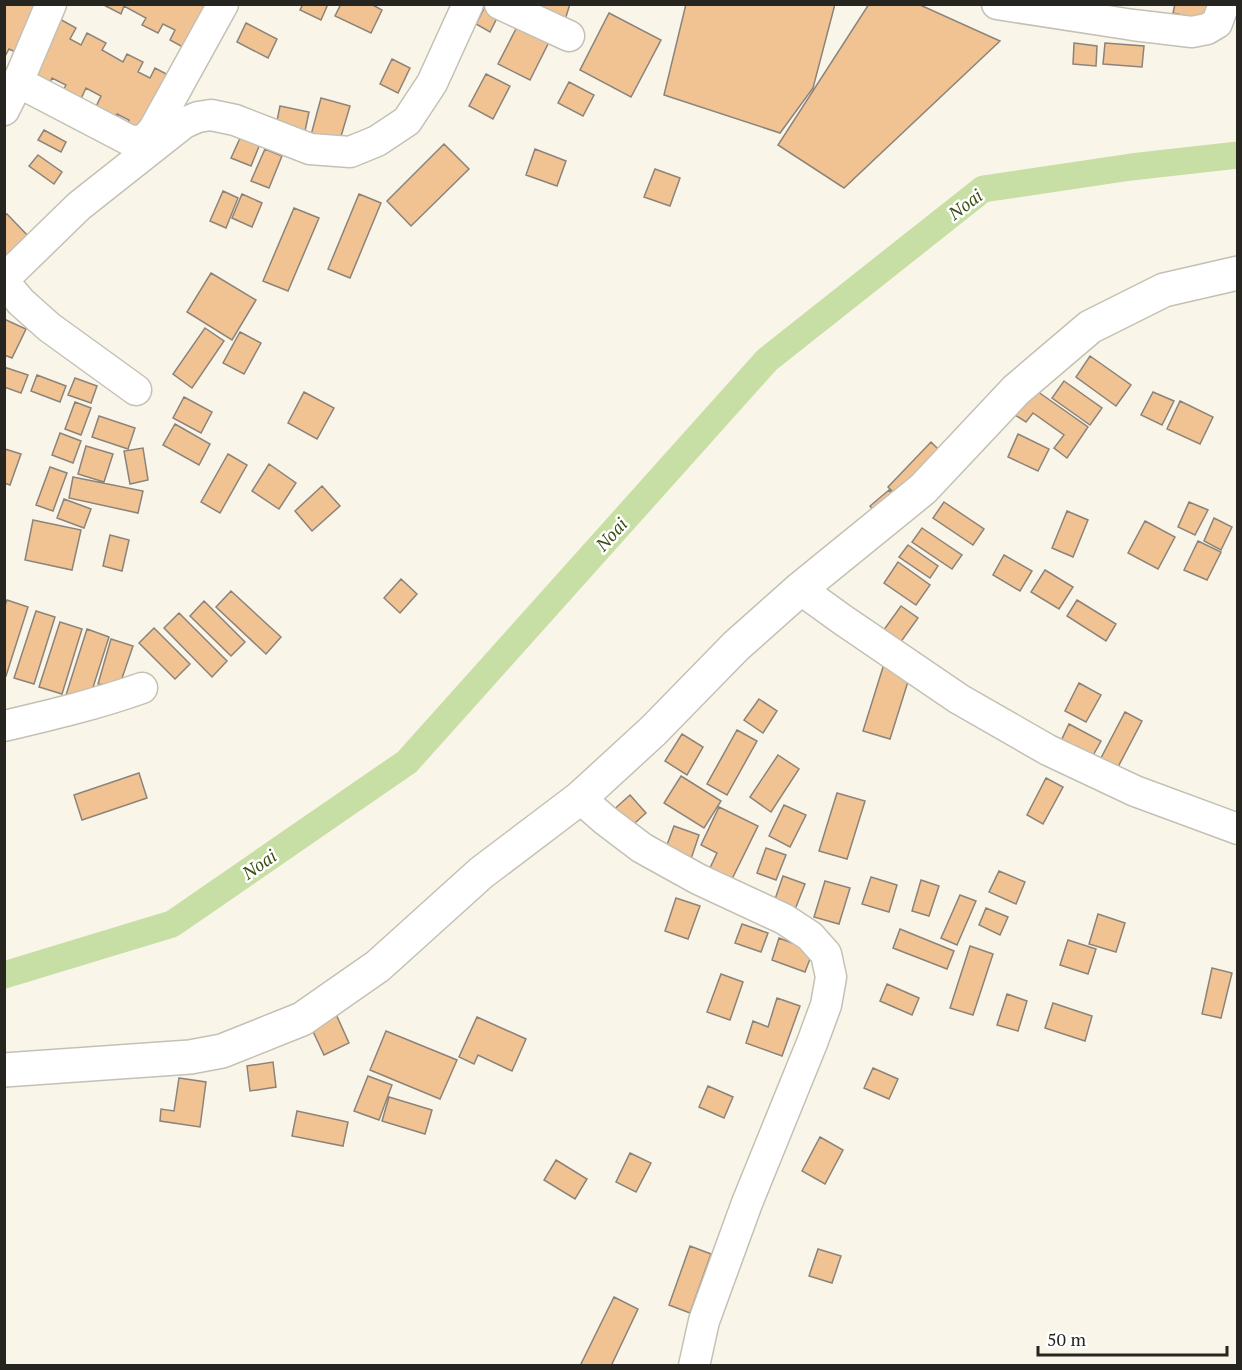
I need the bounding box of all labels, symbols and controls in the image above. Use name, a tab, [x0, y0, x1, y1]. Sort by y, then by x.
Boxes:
water label: Noai	[942, 183, 987, 225]
water label: Noai	[589, 512, 632, 556]
water label: Noai	[236, 844, 281, 885]
scale bar	[1038, 1319, 1227, 1357]
text: 50 m	[1047, 1327, 1087, 1351]

